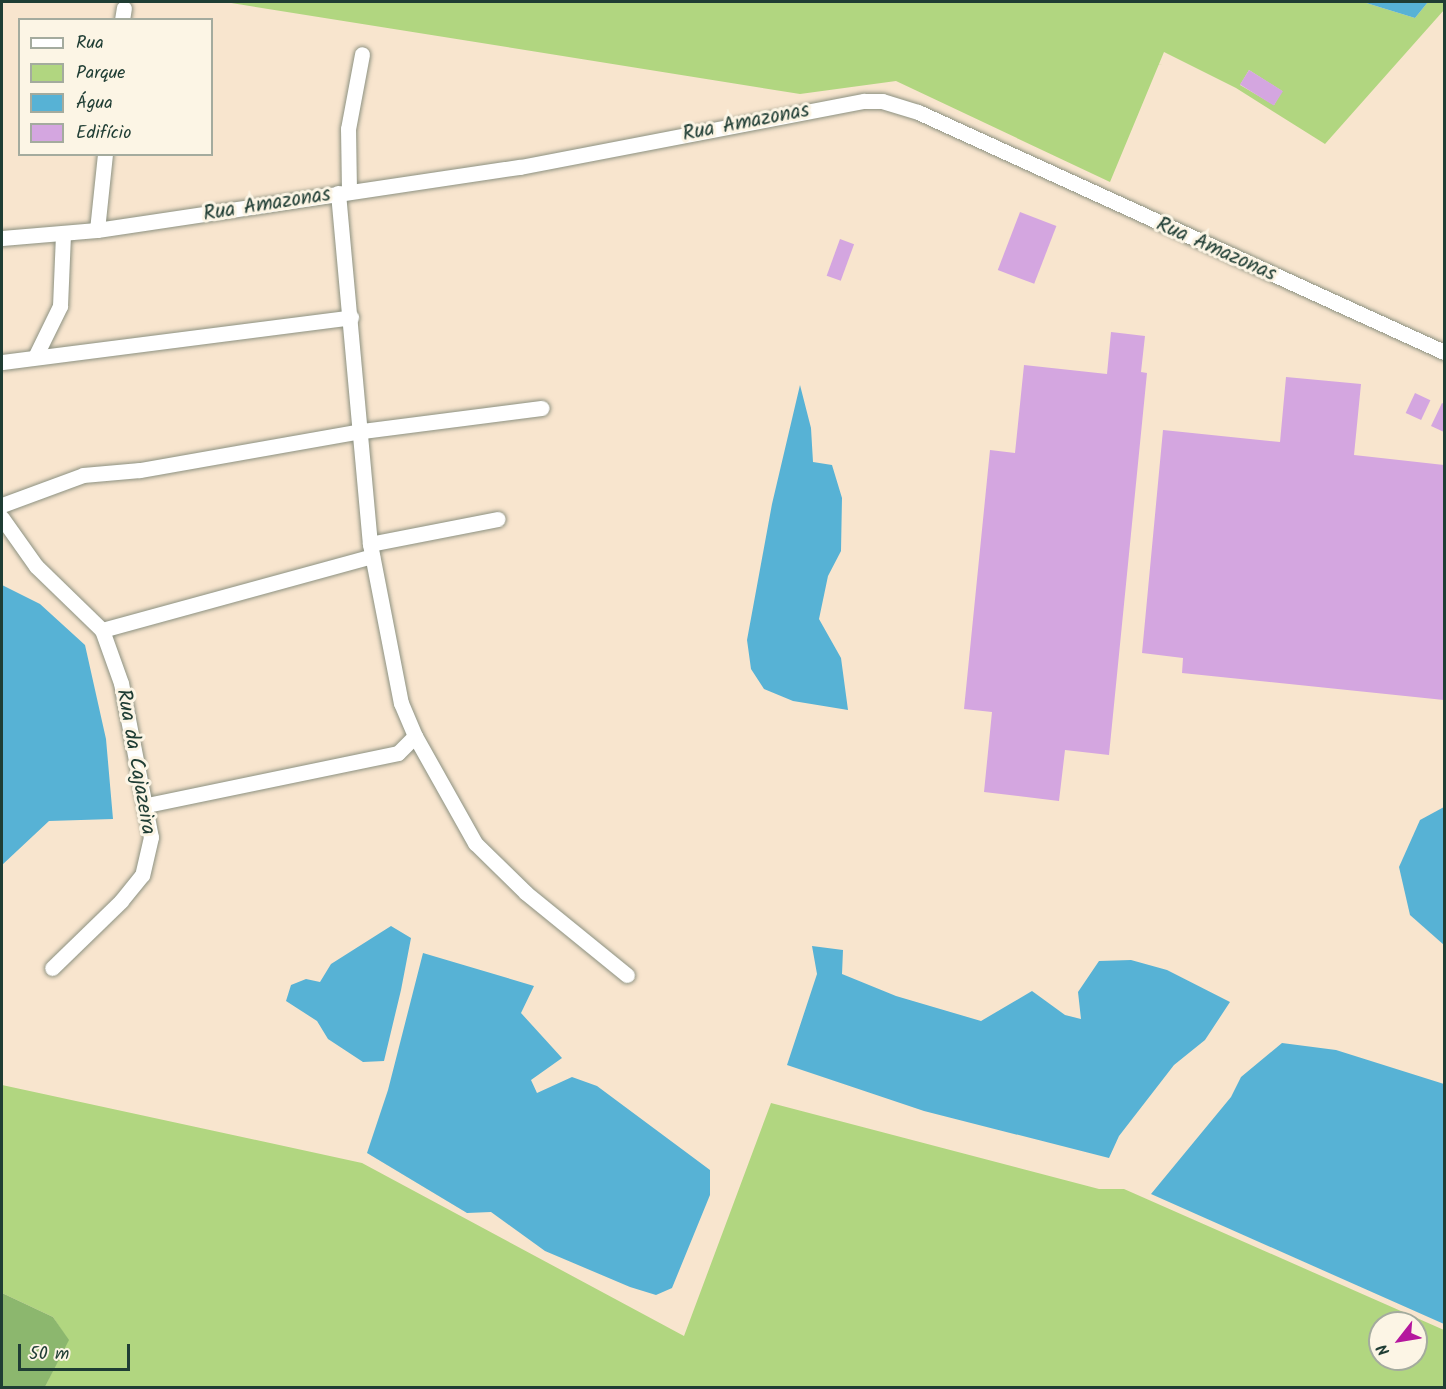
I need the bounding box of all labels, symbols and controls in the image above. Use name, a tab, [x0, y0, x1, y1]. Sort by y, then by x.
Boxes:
legend	[18, 18, 213, 156]
text: Rua	[76, 29, 104, 58]
text: Parque	[76, 59, 125, 88]
text: Água	[76, 89, 113, 118]
street label: Rua Amazonas	[680, 98, 812, 148]
text: Edifício	[76, 119, 131, 148]
street label: Rua Amazonas	[201, 182, 333, 228]
street label: Rua Amazonas	[1152, 212, 1280, 288]
street label: Rua da Cajazeira	[110, 687, 160, 837]
north arrow	[1368, 1311, 1428, 1371]
scale bar	[21, 1332, 134, 1370]
text: N	[1371, 1339, 1397, 1360]
text: 50 m	[29, 1340, 69, 1369]

